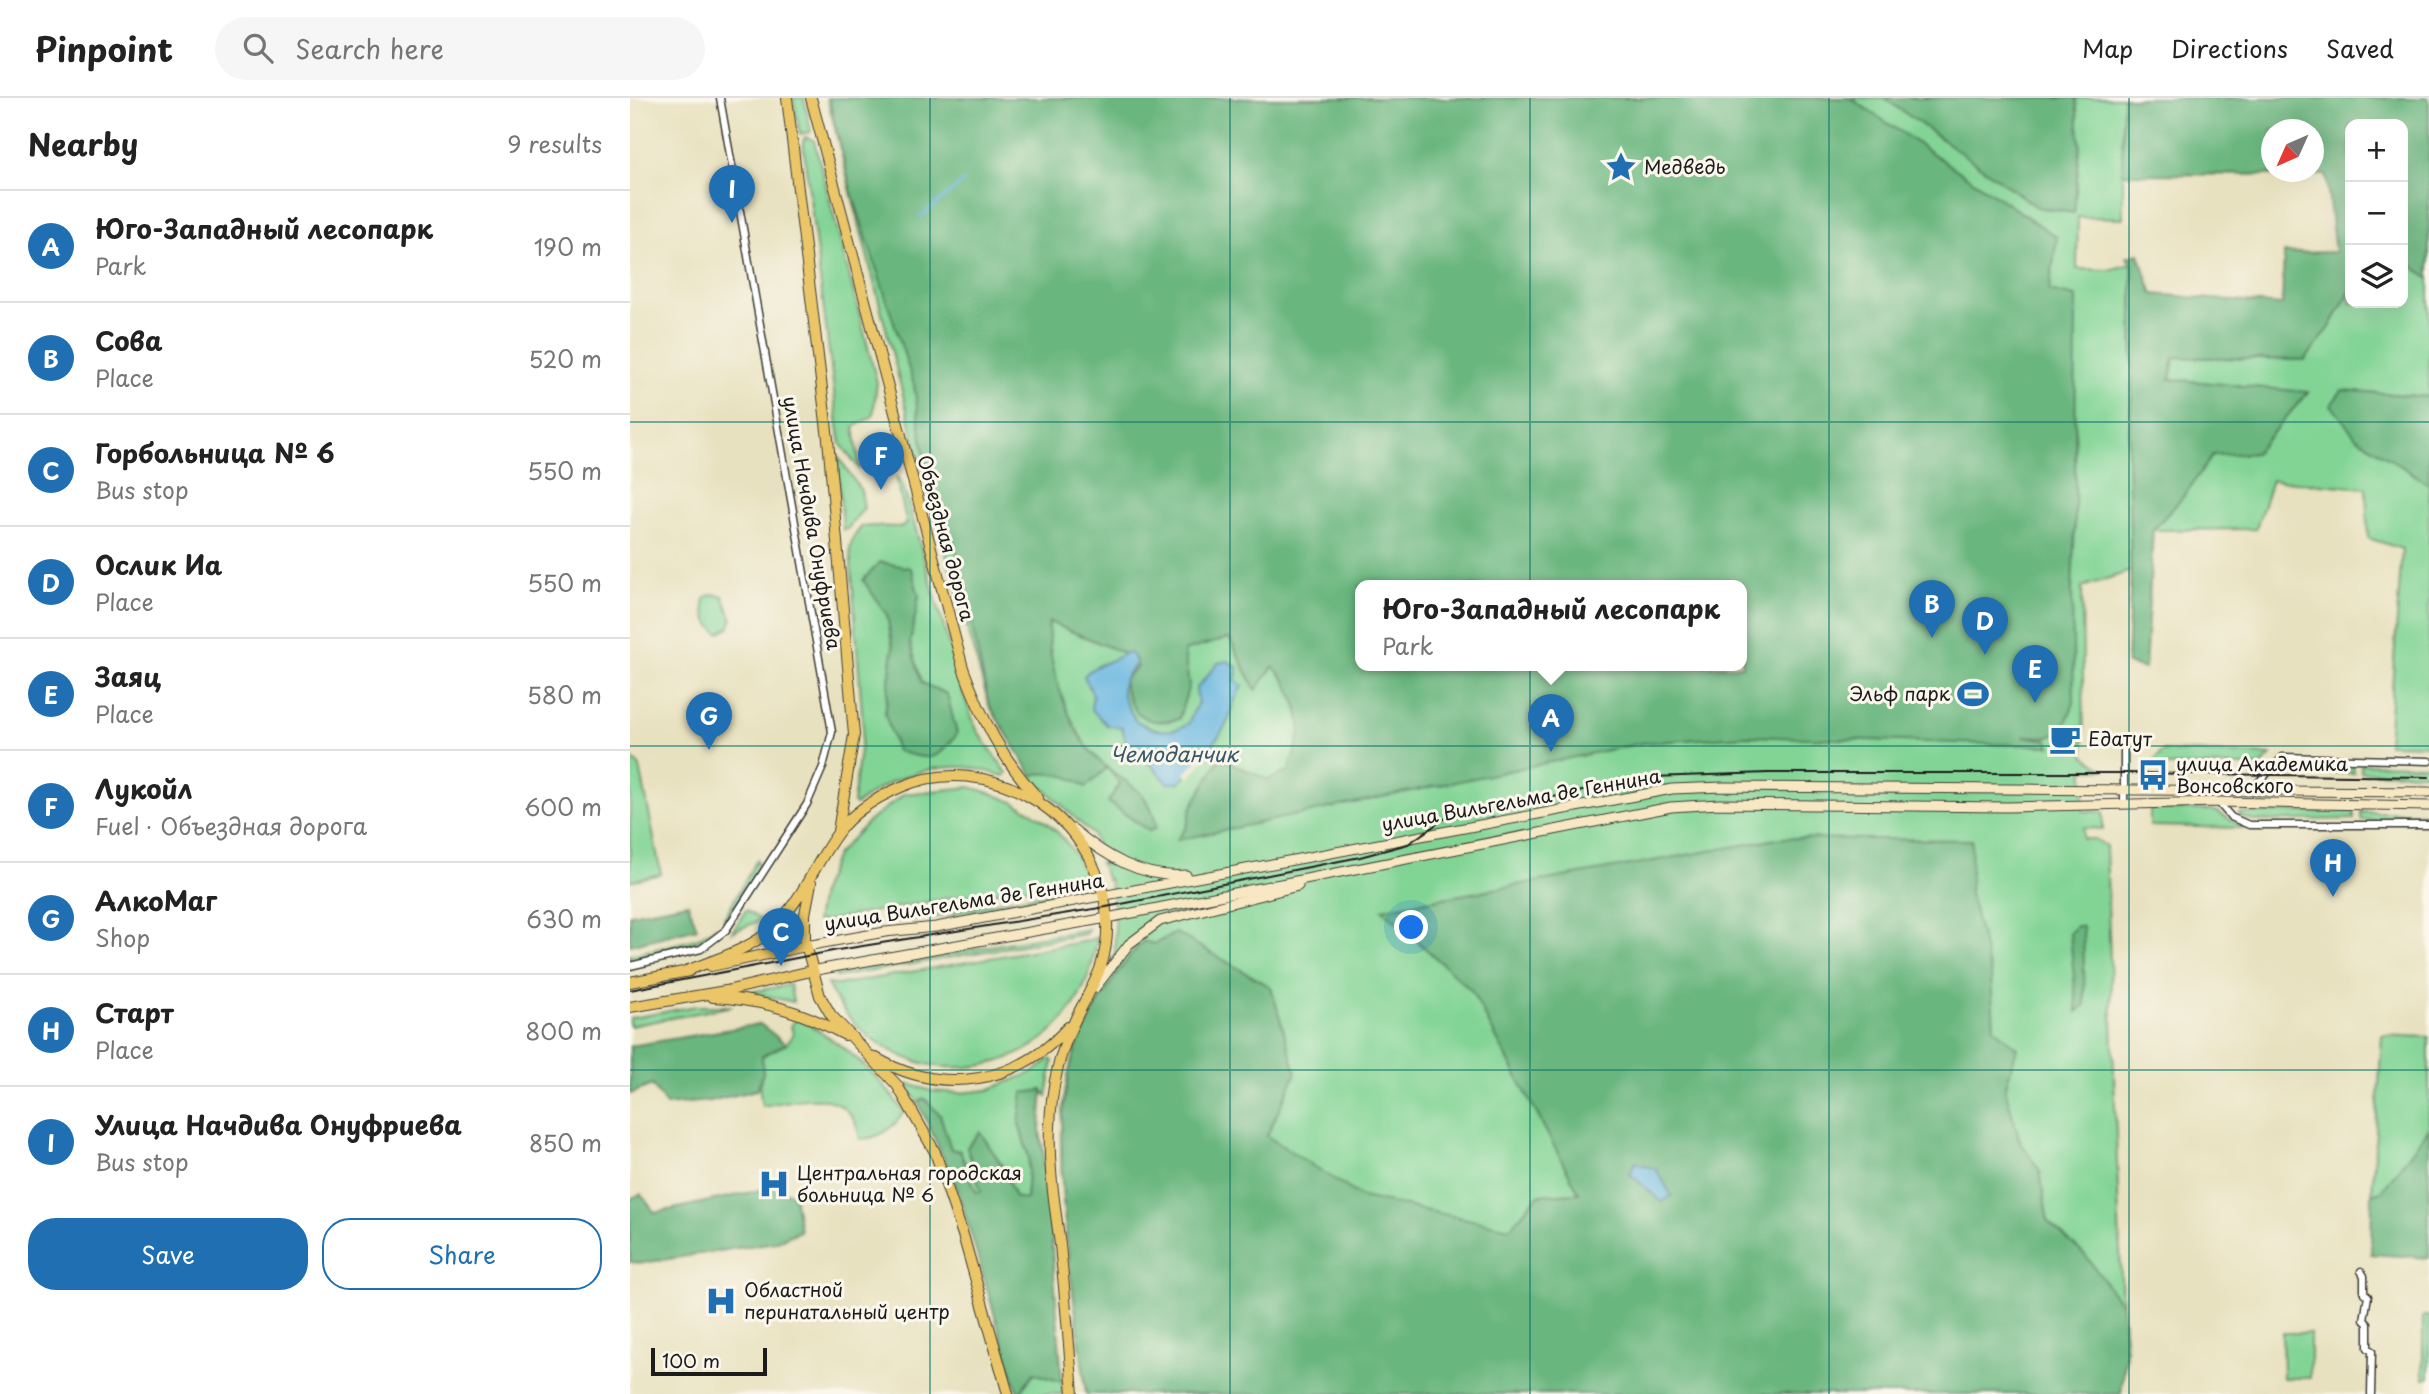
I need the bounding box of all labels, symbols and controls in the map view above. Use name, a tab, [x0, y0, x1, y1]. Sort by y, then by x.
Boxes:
search box	[215, 17, 705, 80]
text: Pinpoint	[35, 23, 173, 73]
icon: search	[239, 29, 277, 67]
text: Search here	[295, 29, 444, 68]
text: Map	[2082, 30, 2133, 66]
text: Directions	[2171, 30, 2288, 66]
text: Saved	[2326, 30, 2394, 66]
north arrow	[2261, 119, 2324, 182]
map controls	[2345, 119, 2408, 308]
button: +	[2345, 119, 2408, 182]
text: Nearby	[28, 121, 138, 166]
text: 9 results	[507, 126, 602, 161]
place icon: Медведь	[1604, 150, 1638, 184]
place label: Медведь	[1644, 152, 1726, 180]
pin: I	[709, 165, 755, 223]
button: −	[2345, 182, 2408, 245]
text: Юго-Западный лесопарк	[95, 209, 433, 248]
text: A	[42, 229, 60, 264]
text: 190 m	[534, 229, 602, 264]
button: layers	[2345, 245, 2408, 308]
text: Park	[95, 248, 146, 283]
text: Сова	[95, 321, 163, 360]
text: B	[43, 341, 59, 376]
text: 520 m	[529, 341, 602, 376]
text: Place	[95, 360, 154, 395]
street label: улица Начдива Онуфриева	[777, 394, 849, 652]
pin: F	[858, 432, 904, 490]
text: Горбольница № 6	[95, 433, 335, 472]
street label: Объездная дорога	[911, 452, 983, 624]
text: C	[42, 453, 60, 488]
text: 550 m	[527, 453, 602, 488]
text: Bus stop	[95, 472, 189, 507]
text: Ослик Иа	[95, 545, 223, 584]
text: D	[42, 565, 60, 600]
text: 550 m	[527, 565, 602, 600]
popup	[1355, 580, 1747, 671]
pin: B	[1909, 580, 1955, 638]
text: Place	[95, 584, 154, 619]
text: Юго-Западный лесопарк	[1382, 589, 1720, 628]
pin: D	[1962, 597, 2008, 655]
text: Park	[1382, 628, 1433, 663]
pin: E	[2012, 645, 2058, 703]
text: Заяц	[95, 657, 161, 696]
text: E	[44, 677, 58, 712]
text: 580 m	[527, 677, 602, 712]
sports icon: Эльф парк	[1956, 677, 1990, 711]
place label: Эльф парк	[1850, 679, 1951, 707]
pin: G	[686, 692, 732, 750]
pin: A	[1528, 694, 1574, 752]
text: Place	[95, 696, 154, 731]
cafe icon: Едатут	[2048, 722, 2082, 756]
place label: Едатут	[2088, 724, 2153, 752]
water label: Чемоданчик	[1110, 737, 1239, 769]
place label: улица Академика Вонсовского	[2176, 749, 2348, 799]
bus stop icon: улица Академика Вонсовского	[2136, 758, 2170, 792]
street label: улица Вильгельма де Геннина	[1379, 761, 1663, 837]
text: Лукойл	[95, 769, 193, 808]
text: F	[44, 789, 58, 824]
text: 600 m	[524, 789, 602, 824]
text: Fuel · Объездная дорога	[95, 808, 367, 843]
pin: H	[2310, 839, 2356, 897]
street label: улица Вильгельма де Геннина	[822, 865, 1106, 937]
text: АлкоМаг	[95, 881, 217, 920]
text: G	[42, 901, 60, 936]
text: 630 m	[526, 901, 602, 936]
pin: C	[758, 908, 804, 966]
your location	[1394, 910, 1428, 944]
text: Shop	[95, 920, 150, 955]
text: Старт	[95, 993, 174, 1032]
text: H	[42, 1013, 60, 1048]
text: 800 m	[525, 1013, 602, 1048]
text: Place	[95, 1032, 154, 1067]
text: Улица Начдива Онуфриева	[95, 1105, 462, 1144]
text: I	[47, 1125, 55, 1160]
text: 850 m	[529, 1125, 602, 1160]
text: Bus stop	[95, 1144, 189, 1179]
place label: Центральная городская больница № 6	[797, 1158, 1022, 1208]
hospital icon: Центральная городская больница № 6	[757, 1167, 791, 1201]
button: Save	[28, 1218, 308, 1290]
button: Share	[322, 1218, 602, 1290]
place label: Областной перинатальный центр	[744, 1275, 950, 1325]
hospital icon: Областной перинатальный центр	[704, 1284, 738, 1318]
scale bar	[651, 1345, 766, 1377]
text: 100 m	[662, 1346, 720, 1374]

